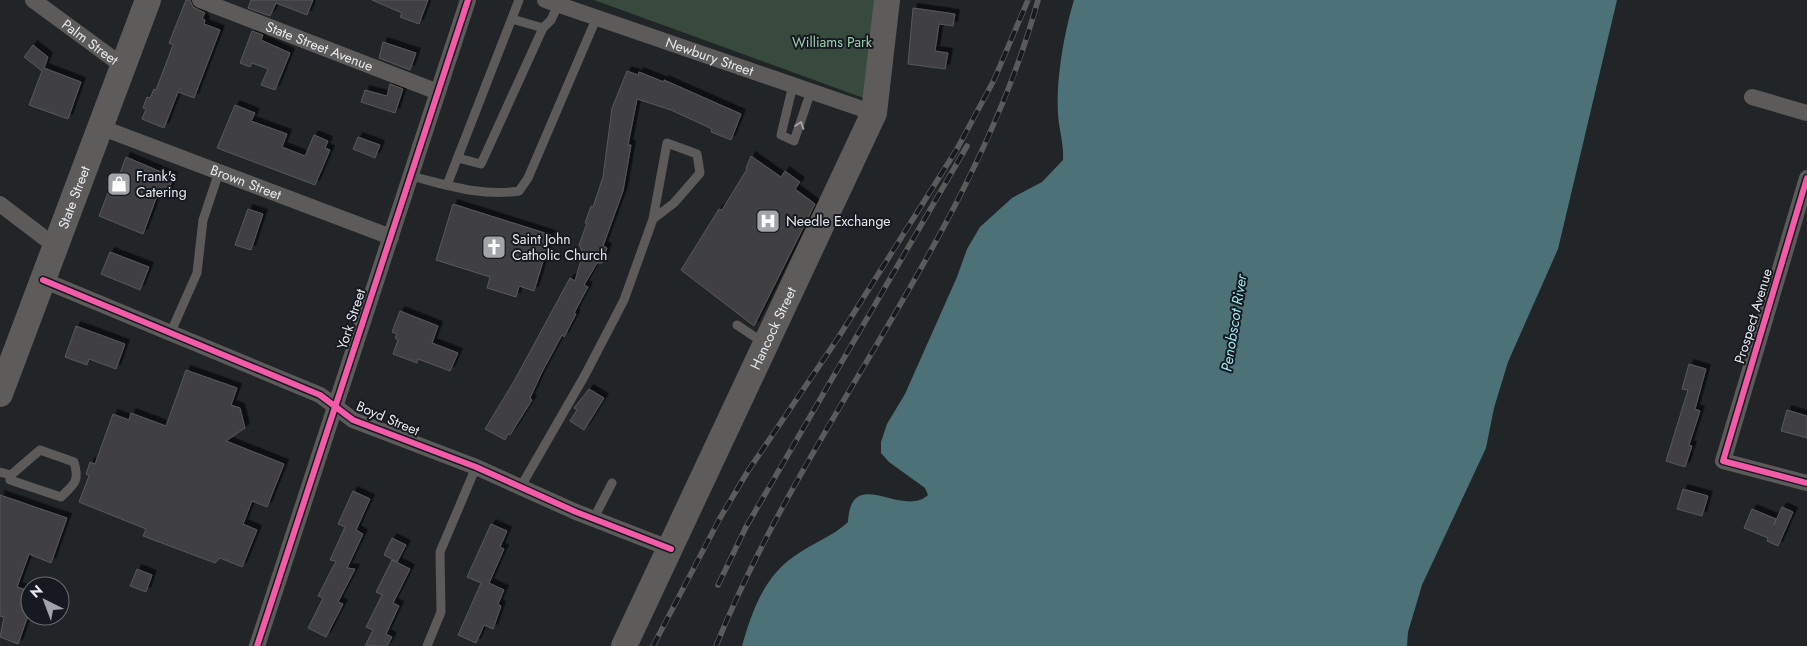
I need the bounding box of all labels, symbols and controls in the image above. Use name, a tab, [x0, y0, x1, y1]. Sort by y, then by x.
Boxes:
street label: Palm Street	[58, 14, 123, 70]
street label: State Street Avenue	[263, 16, 376, 76]
street label: Newbury Street	[663, 32, 757, 81]
park label: Williams Park	[792, 32, 873, 52]
one-way arrow	[794, 121, 804, 130]
street label: Brown Street	[208, 160, 285, 205]
street label: State Street	[53, 162, 95, 232]
place label: Frank's Catering	[136, 166, 187, 202]
shop icon: Frank's Catering	[106, 171, 132, 197]
hospital icon: Needle Exchange	[755, 208, 781, 234]
place label: Needle Exchange	[786, 211, 891, 231]
place label: Saint John Catholic Church	[512, 229, 607, 265]
church icon: Saint John Catholic Church	[481, 234, 507, 260]
street label: Prospect Avenue	[1729, 266, 1777, 366]
water label: Penobscot River	[1215, 272, 1253, 373]
street label: Hancock Street	[745, 283, 801, 373]
street label: York Street	[332, 286, 370, 352]
street label: Boyd Street	[353, 396, 423, 441]
north arrow	[20, 576, 70, 626]
text: N	[25, 580, 47, 602]

